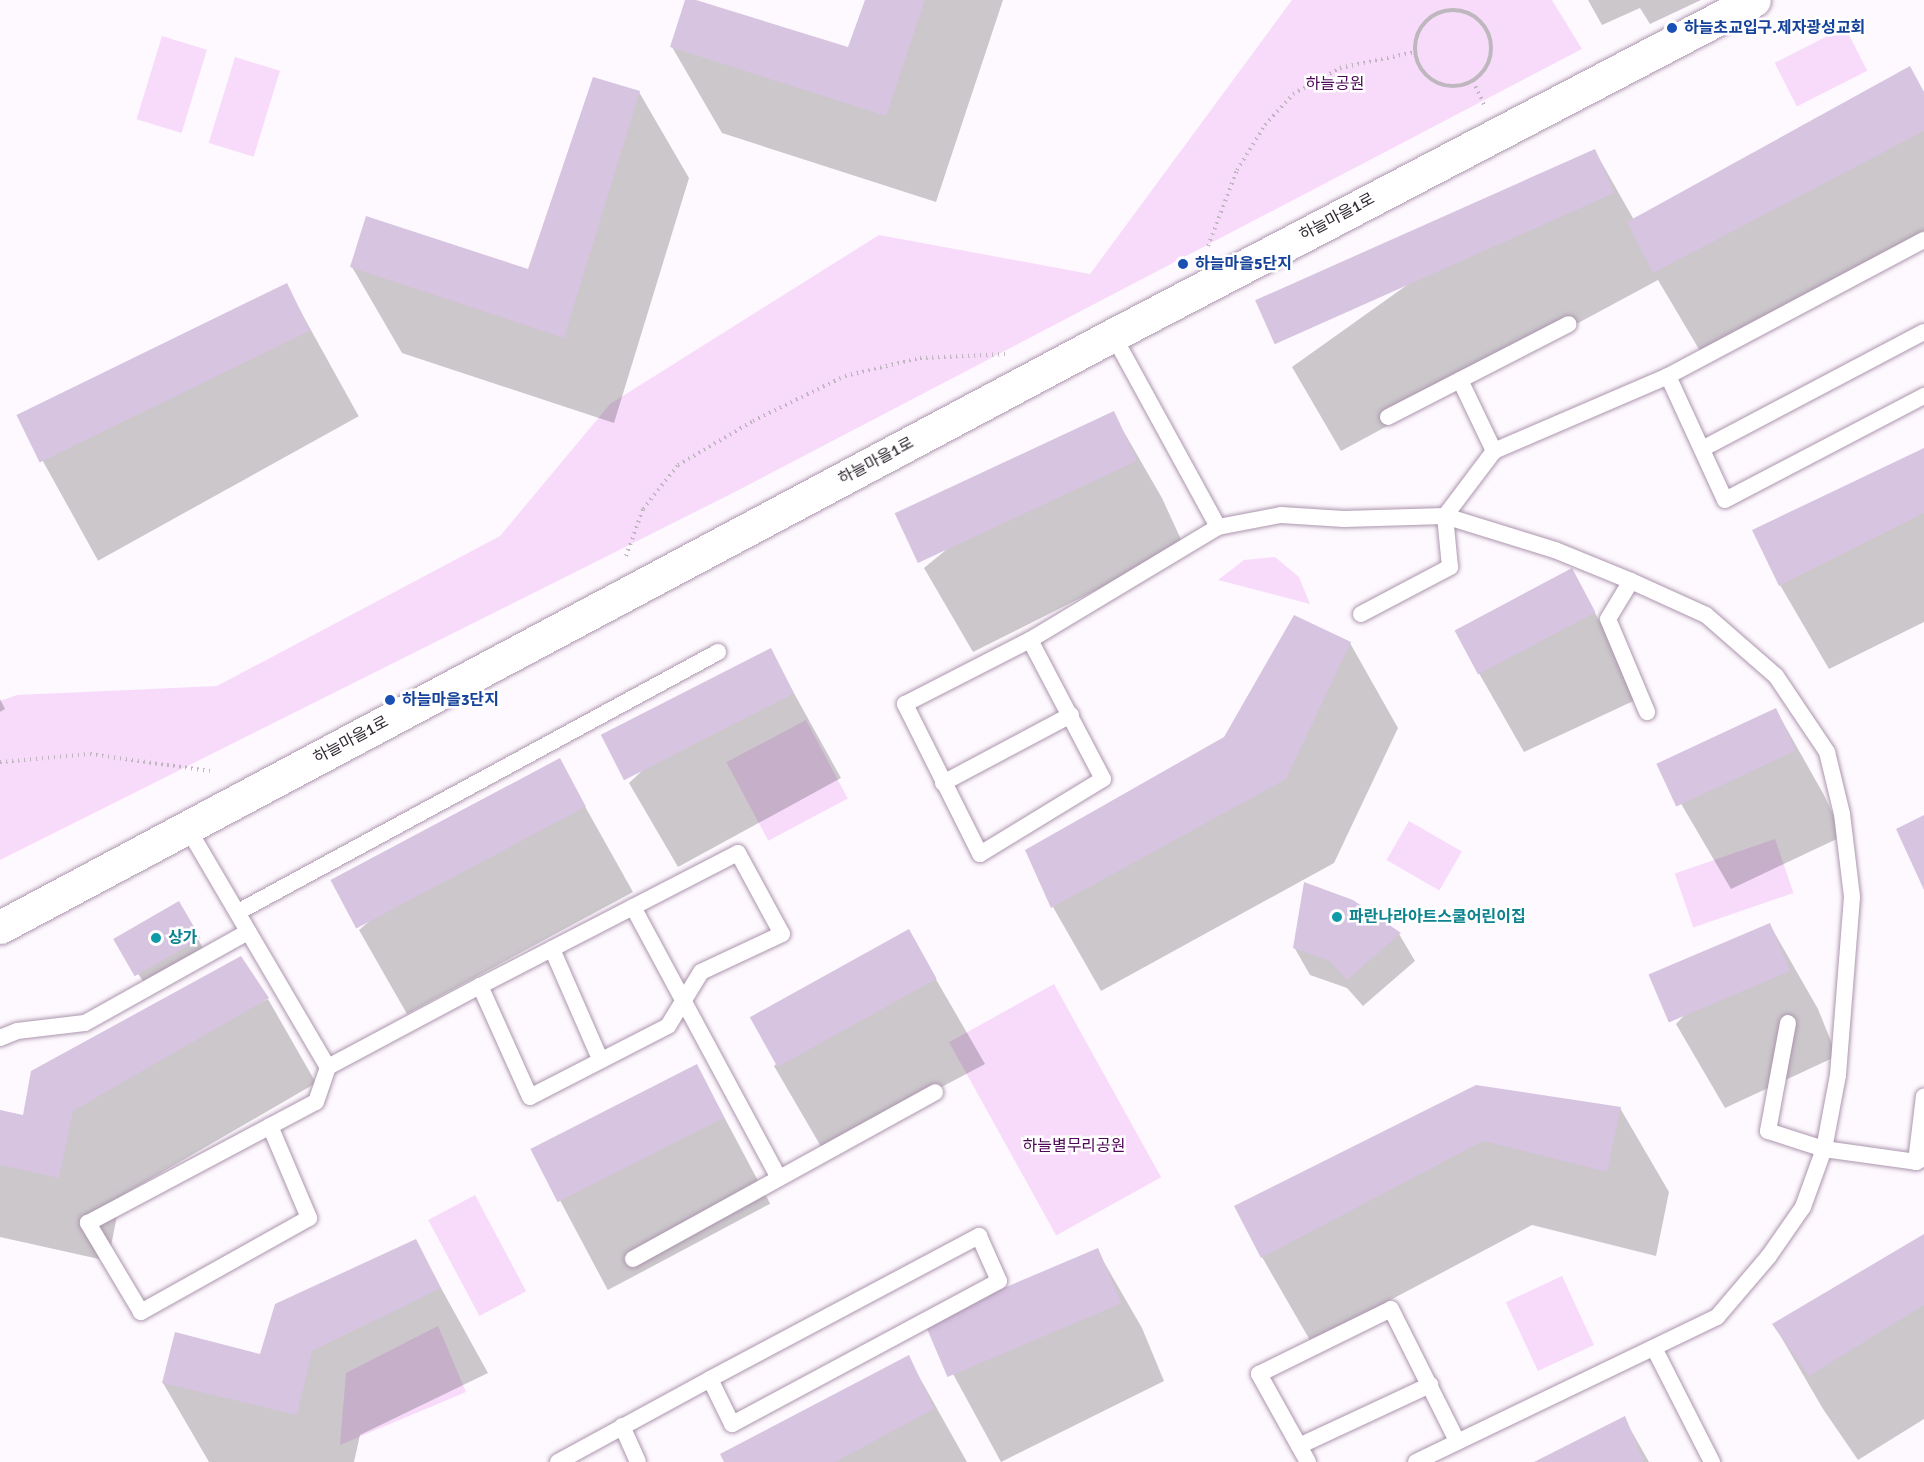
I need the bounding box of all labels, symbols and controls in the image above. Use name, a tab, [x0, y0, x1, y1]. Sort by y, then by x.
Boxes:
place label: 하늘초교입구.제자광성교회	[1684, 18, 1865, 38]
marker: 하늘초교입구.제자광성교회	[1665, 21, 1679, 35]
park label: 하늘공원	[1306, 74, 1364, 94]
street label: 하늘마을1로	[1296, 189, 1378, 245]
place label: 하늘마을5단지	[1195, 254, 1292, 274]
marker: 하늘마을5단지	[1176, 257, 1190, 271]
street label: 하늘마을1로	[835, 433, 917, 489]
place label: 하늘마을3단지	[402, 690, 499, 710]
marker: 하늘마을3단지	[383, 693, 397, 707]
street label: 하늘마을1로	[310, 712, 392, 768]
place label: 파란나라아트스쿨어린이집	[1349, 907, 1526, 927]
marker: 파란나라아트스쿨어린이집	[1330, 910, 1344, 924]
place label: 상가	[168, 928, 197, 948]
marker: 상가	[149, 931, 163, 945]
park label: 하늘별무리공원	[1022, 1136, 1126, 1156]

